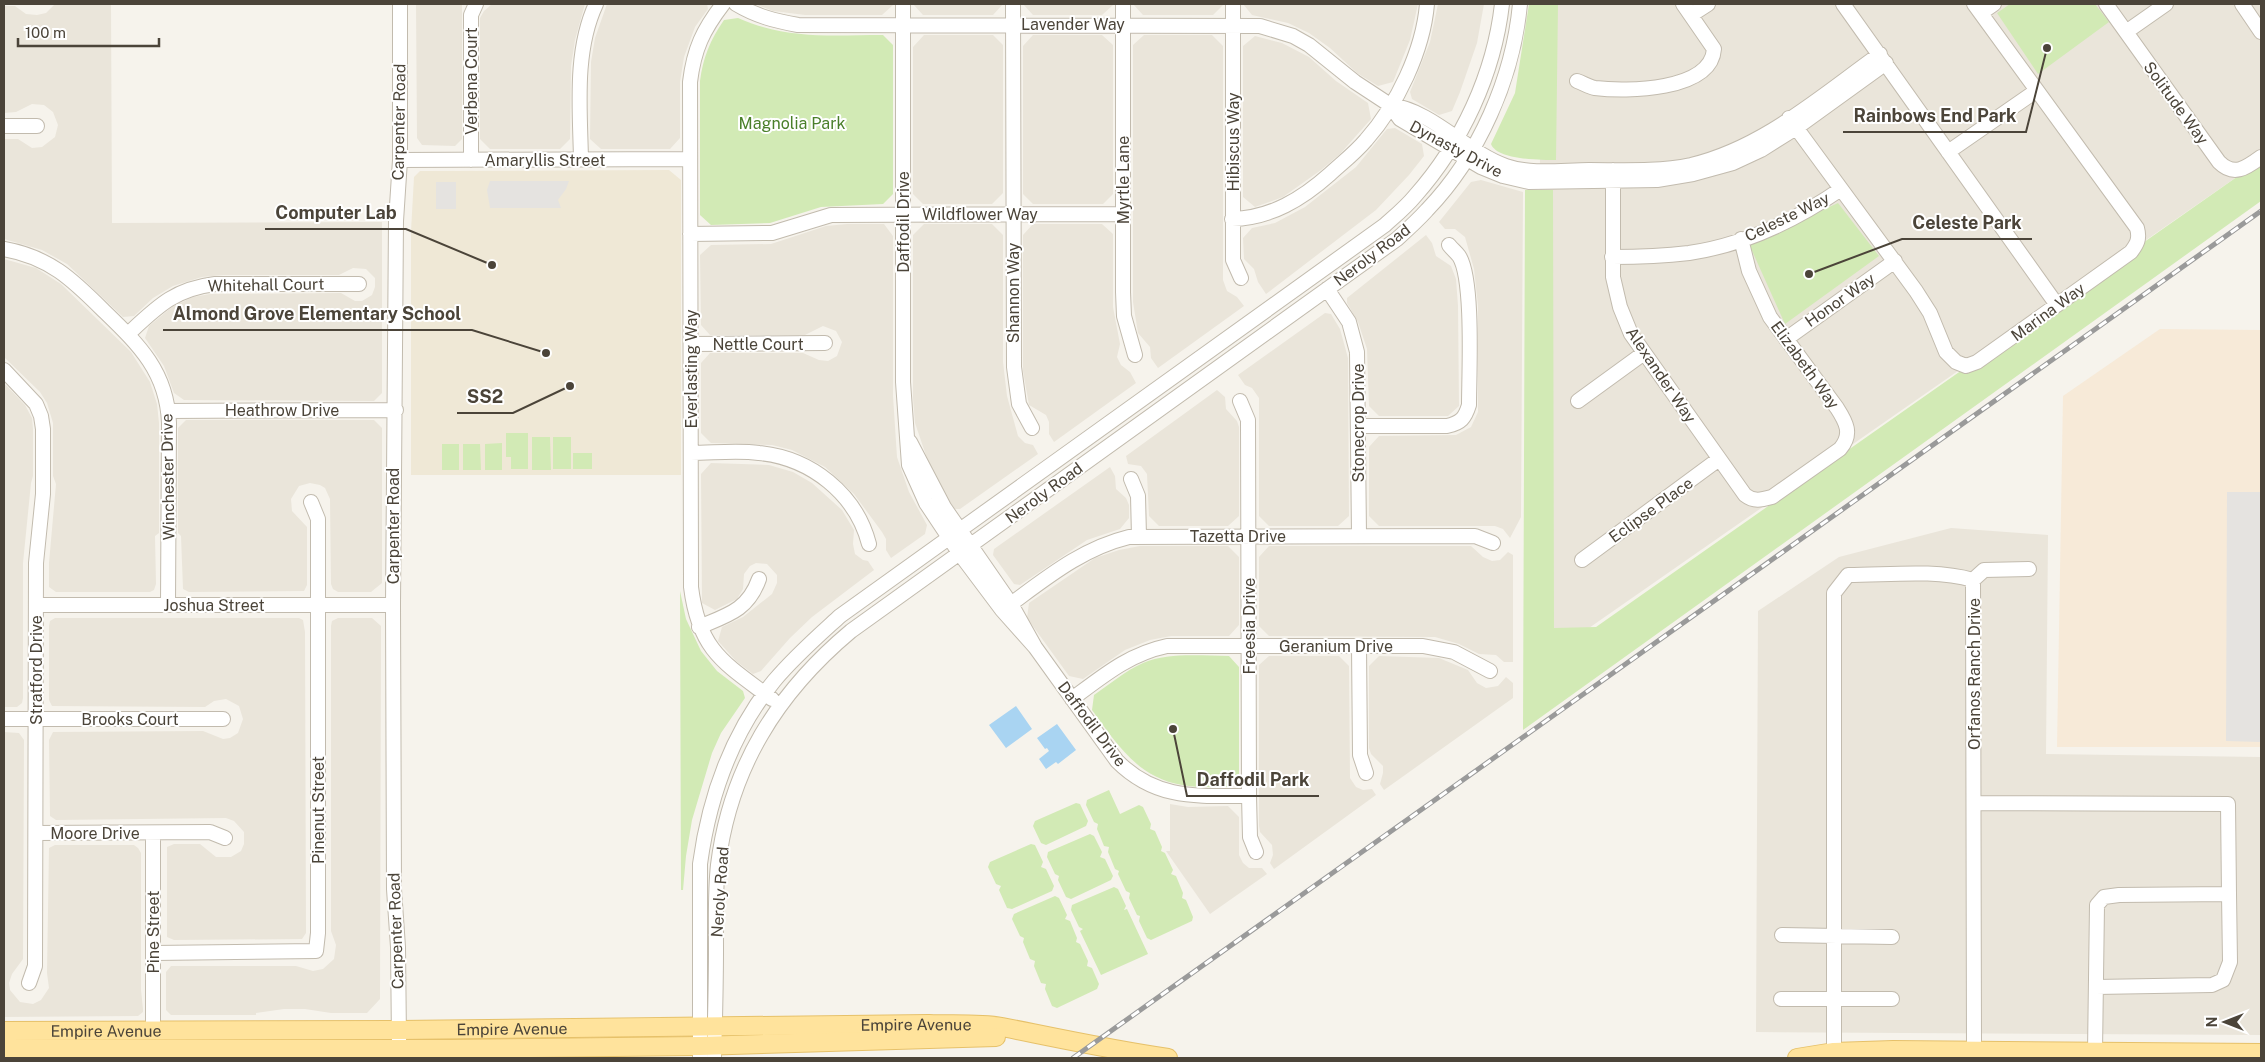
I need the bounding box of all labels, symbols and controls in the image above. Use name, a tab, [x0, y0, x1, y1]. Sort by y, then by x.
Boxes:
scale bar	[18, 15, 159, 47]
street label: Lavender Way	[1021, 15, 1125, 34]
text: 100 m	[25, 24, 66, 41]
street label: Verbena Court	[462, 27, 481, 135]
street label: Solitude Way	[2140, 58, 2213, 148]
street label: Carpenter Road	[388, 64, 410, 180]
street label: Hibiscus Way	[1224, 92, 1243, 192]
callout: Rainbows End Park	[1843, 99, 2026, 132]
text: Rainbows End Park	[1853, 105, 2017, 126]
park label: Magnolia Park	[739, 114, 845, 133]
street label: Dynasty Drive	[1406, 117, 1506, 181]
street label: Myrtle Lane	[1114, 136, 1133, 224]
street label: Amaryllis Street	[484, 151, 606, 170]
street label: Daffodil Drive	[894, 171, 913, 273]
street label: Celeste Way	[1742, 188, 1833, 246]
callout: Computer Lab	[265, 196, 406, 229]
text: Computer Lab	[275, 202, 397, 223]
street label: Wildflower Way	[922, 205, 1038, 224]
callout: Celeste Park	[1902, 206, 2032, 239]
text: Celeste Park	[1912, 212, 2022, 233]
street label: Neroly Road	[1330, 220, 1414, 290]
street label: Shannon Way	[1004, 242, 1023, 343]
street label: Honor Way	[1801, 269, 1879, 331]
street label: Whitehall Court	[208, 274, 324, 296]
street label: Marina Way	[2007, 279, 2089, 345]
callout: Almond Grove Elementary School	[163, 297, 472, 330]
text: Almond Grove Elementary School	[173, 303, 461, 324]
street label: Everlasting Way	[682, 309, 701, 429]
street label: Elizabeth Way	[1767, 317, 1843, 413]
street label: Alexander Way	[1622, 324, 1700, 427]
street label: Nettle Court	[712, 335, 804, 354]
street label: Stonecrop Drive	[1349, 363, 1368, 483]
callout: SS2	[457, 380, 513, 413]
text: SS2	[467, 386, 503, 407]
street label: Heathrow Drive	[225, 401, 339, 420]
street label: Winchester Drive	[157, 413, 179, 541]
street label: Neroly Road	[1002, 459, 1086, 527]
street label: Carpenter Road	[384, 468, 403, 584]
street label: Eclipse Place	[1605, 473, 1697, 547]
street label: Tazetta Drive	[1190, 527, 1286, 546]
street label: Freesia Drive	[1240, 578, 1259, 674]
street label: Joshua Street	[163, 596, 265, 615]
street label: Orfanos Ranch Drive	[1965, 598, 1984, 750]
street label: Stratford Drive	[27, 615, 46, 725]
street label: Geranium Drive	[1279, 637, 1393, 656]
street label: Daffodil Drive	[1054, 678, 1130, 770]
street label: Brooks Court	[81, 710, 179, 729]
street label: Pinenut Street	[309, 756, 328, 864]
callout: Daffodil Park	[1187, 763, 1319, 796]
text: Daffodil Park	[1197, 769, 1310, 790]
street label: Moore Drive	[50, 824, 140, 843]
street label: Neroly Road	[707, 846, 733, 938]
street label: Carpenter Road	[384, 872, 408, 990]
street label: Pine Street	[144, 890, 163, 974]
north arrow	[2200, 997, 2250, 1047]
street label: Empire Avenue	[860, 1014, 972, 1034]
text: N	[2204, 1017, 2220, 1027]
street label: Empire Avenue	[456, 1019, 568, 1039]
street label: Empire Avenue	[50, 1021, 162, 1040]

